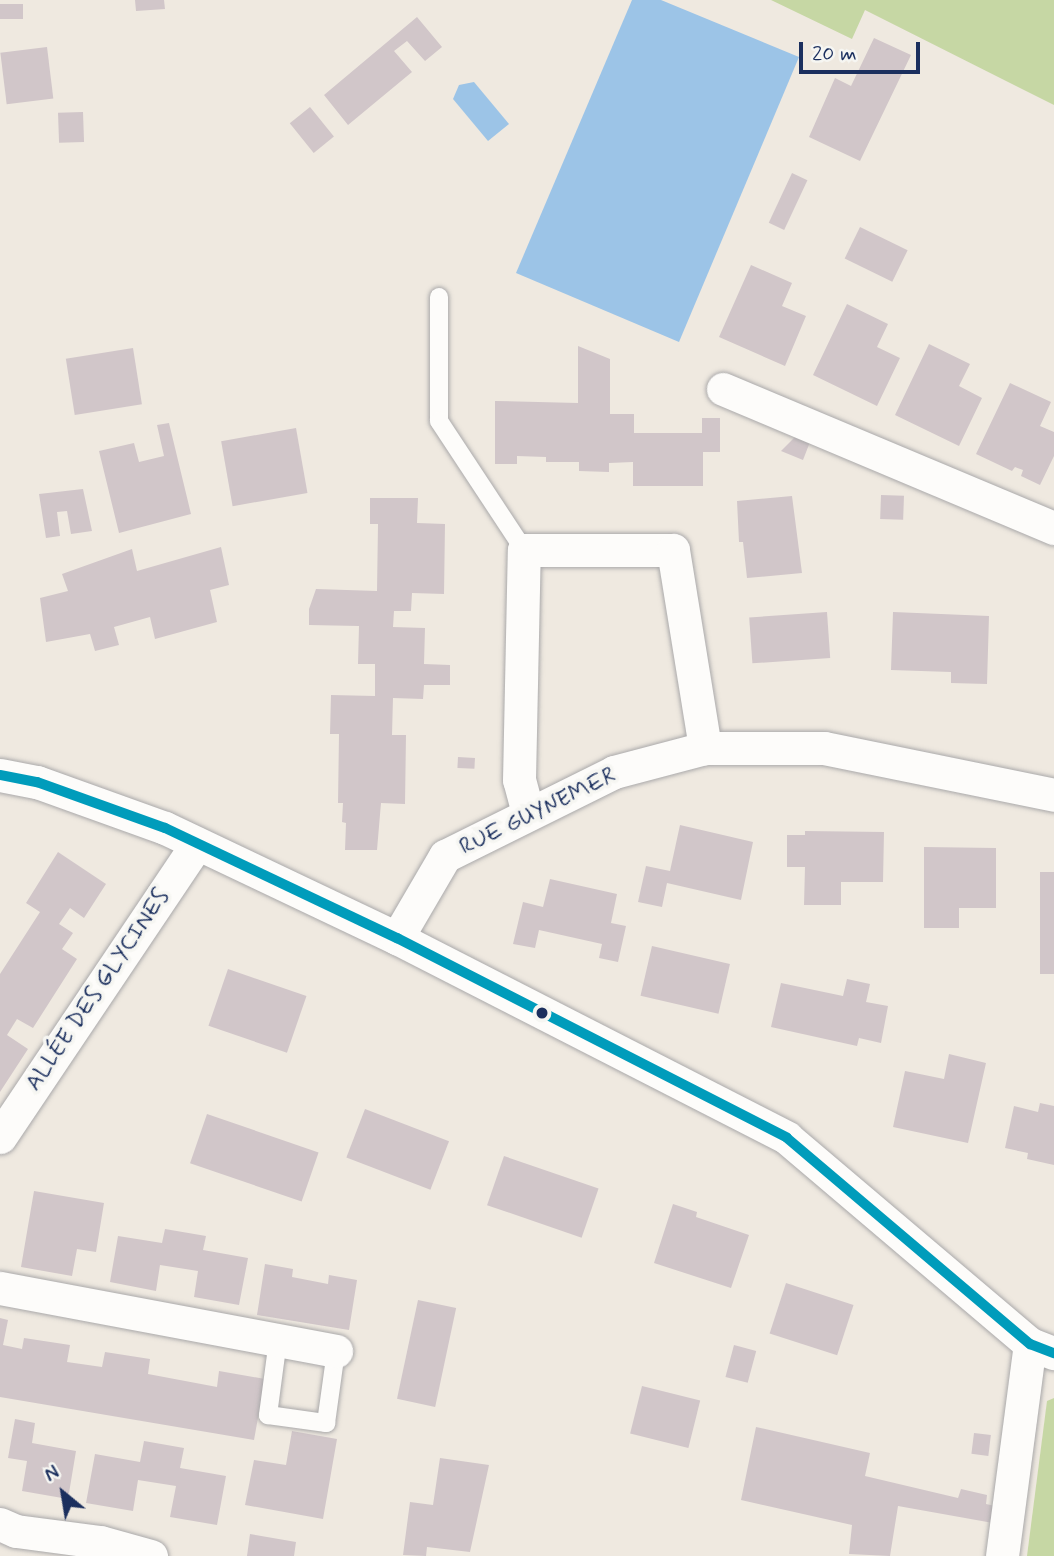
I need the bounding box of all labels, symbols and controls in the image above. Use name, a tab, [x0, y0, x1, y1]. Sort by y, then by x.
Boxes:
scale bar	[802, 28, 923, 72]
text: 20 m	[812, 40, 857, 68]
street label: RUE GUYNEMER	[455, 762, 621, 862]
street label: ALLÉE DES GLYCINES	[21, 885, 175, 1095]
unlabelled marker	[535, 1006, 549, 1020]
north arrow	[28, 1458, 98, 1528]
text: N	[41, 1460, 64, 1488]

